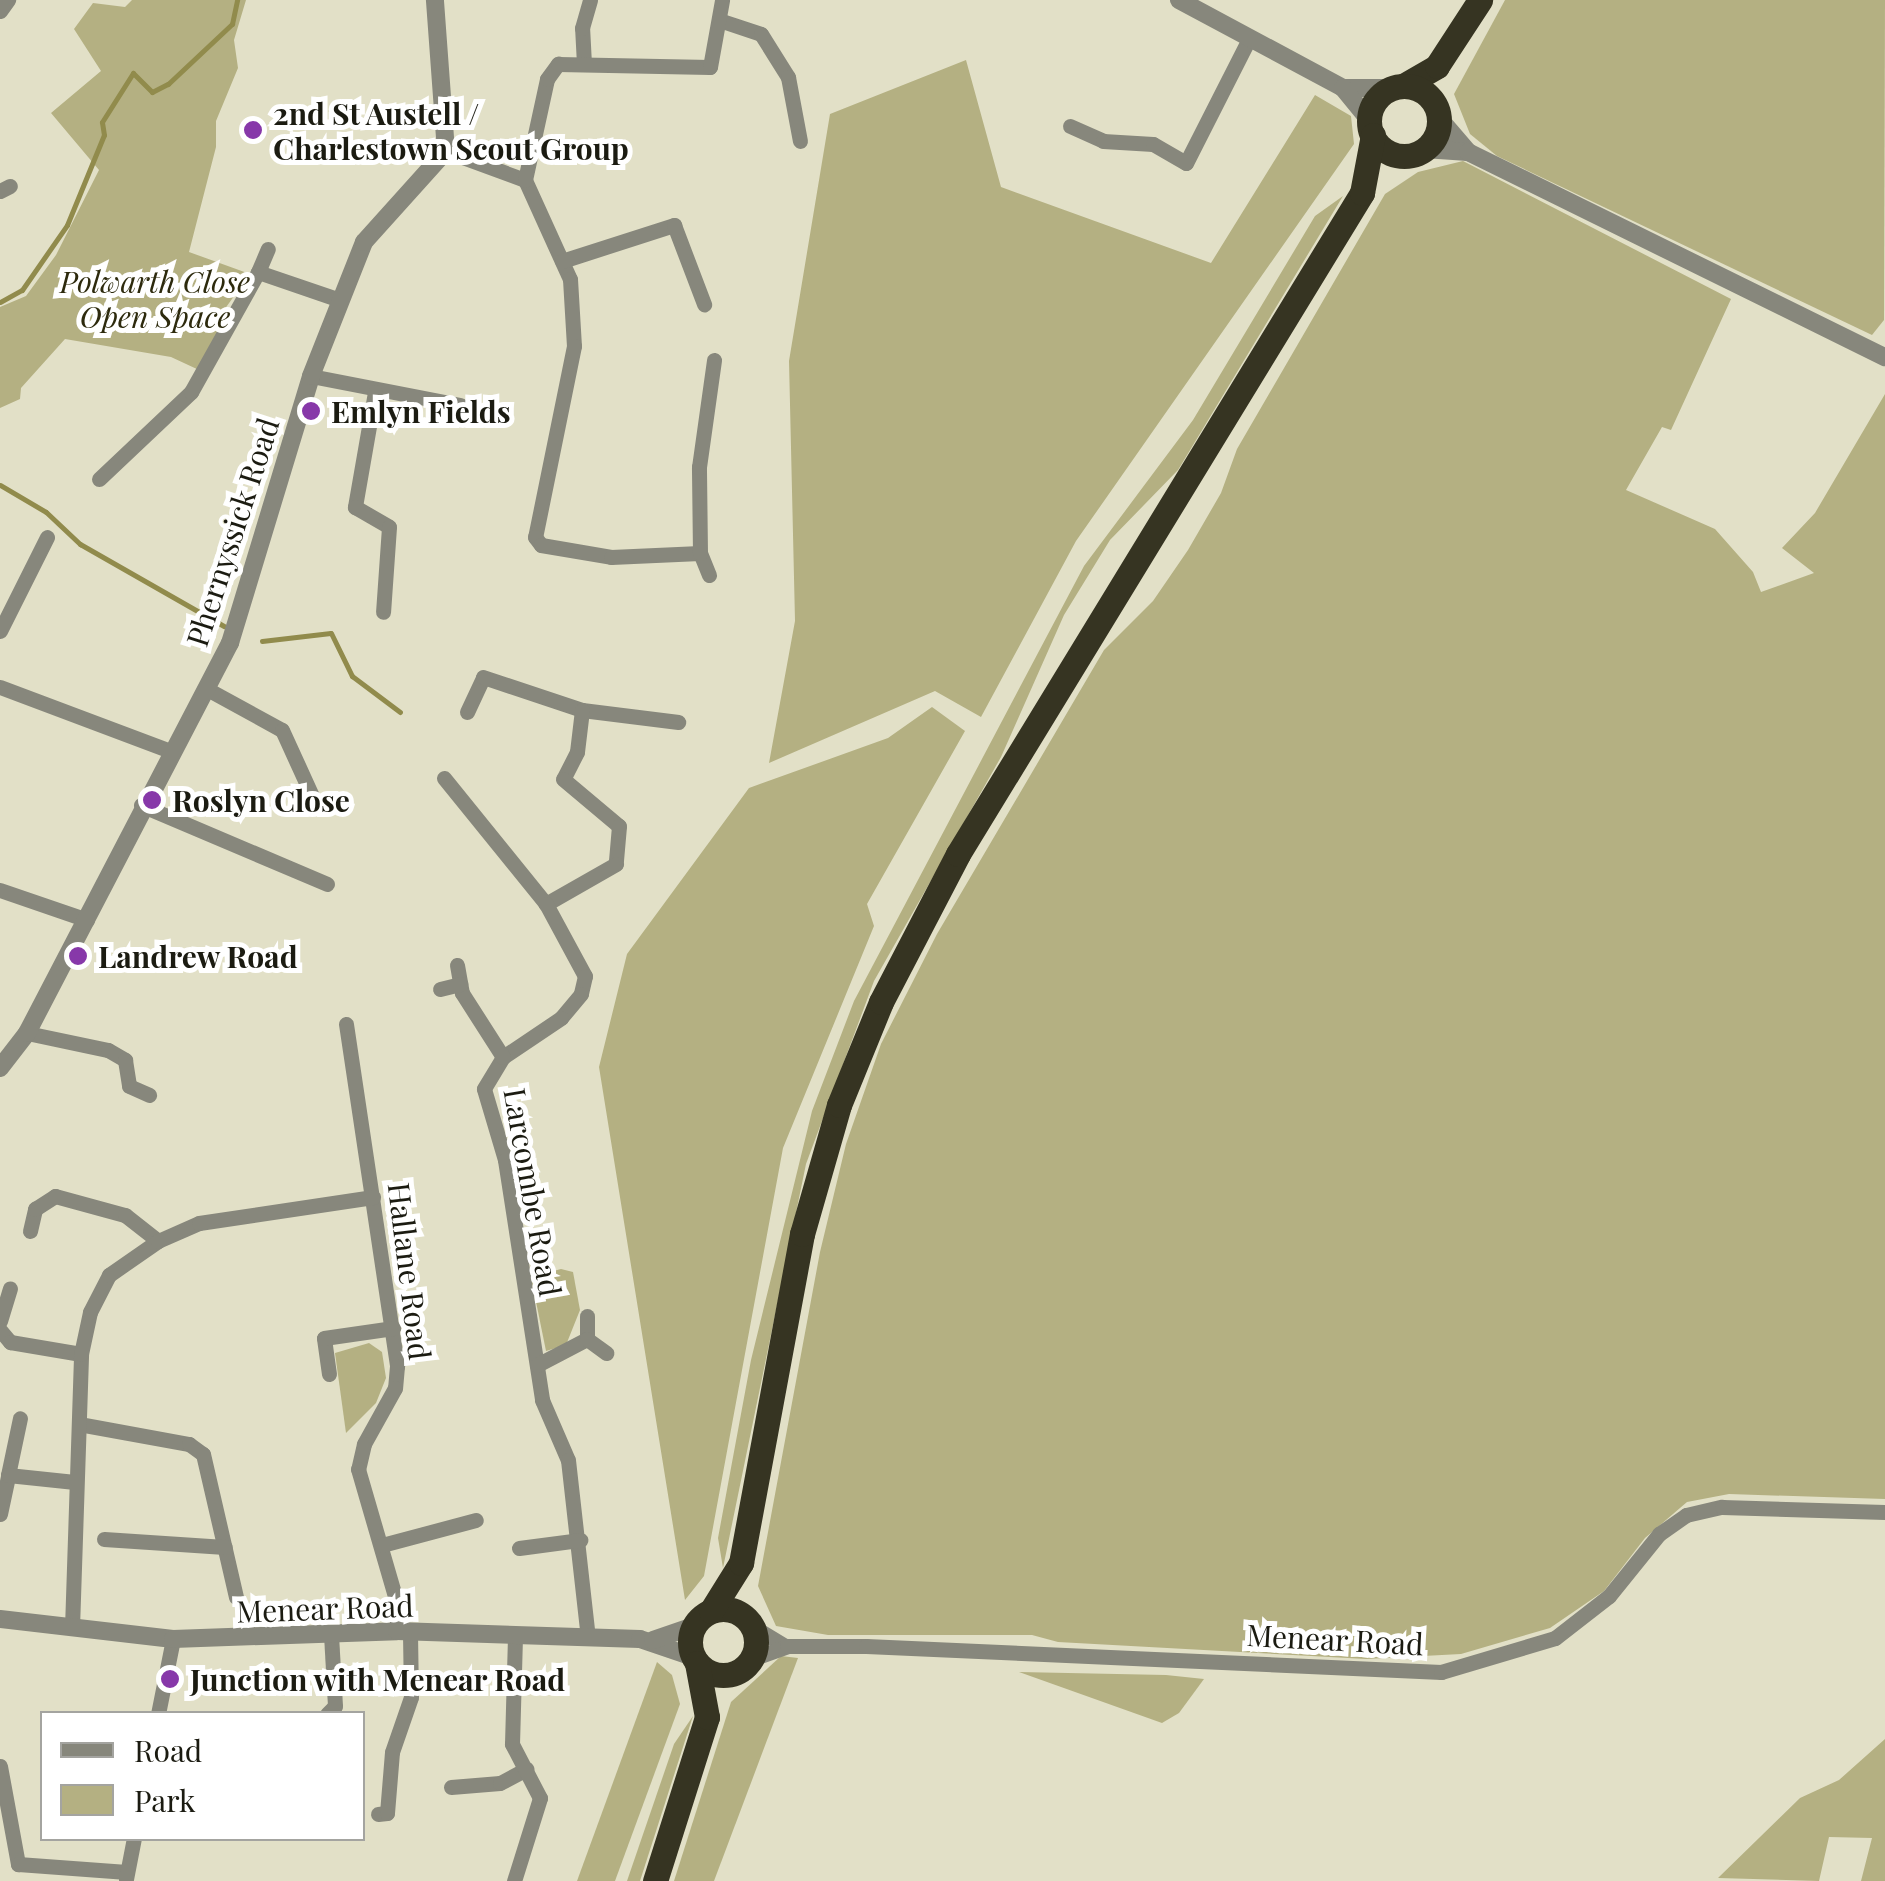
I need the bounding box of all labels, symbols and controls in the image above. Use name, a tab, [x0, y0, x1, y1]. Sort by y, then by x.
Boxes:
place label: 2nd St Austell / Charlestown Scout Group	[273, 95, 629, 166]
marker: 2nd St Austell / Charlestown Scout Group	[242, 119, 264, 141]
park label: Polwarth Close Open Space	[60, 263, 250, 334]
place label: Emlyn Fields	[331, 393, 511, 429]
marker: Emlyn Fields	[300, 400, 322, 422]
street label: Phernyssick Road	[178, 413, 286, 651]
place label: Roslyn Close	[172, 782, 350, 818]
marker: Roslyn Close	[141, 789, 163, 811]
place label: Landrew Road	[98, 938, 298, 974]
marker: Landrew Road	[67, 945, 89, 967]
street label: Larcombe Road	[497, 1085, 569, 1299]
street label: Hallane Road	[381, 1180, 439, 1362]
street label: Menear Road	[235, 1587, 415, 1629]
street label: Menear Road	[1245, 1616, 1425, 1662]
place label: Junction with Menear Road	[190, 1661, 567, 1697]
marker: Junction with Menear Road	[159, 1668, 181, 1690]
legend	[40, 1711, 365, 1841]
text: Road	[134, 1730, 202, 1770]
text: Park	[134, 1780, 196, 1820]

